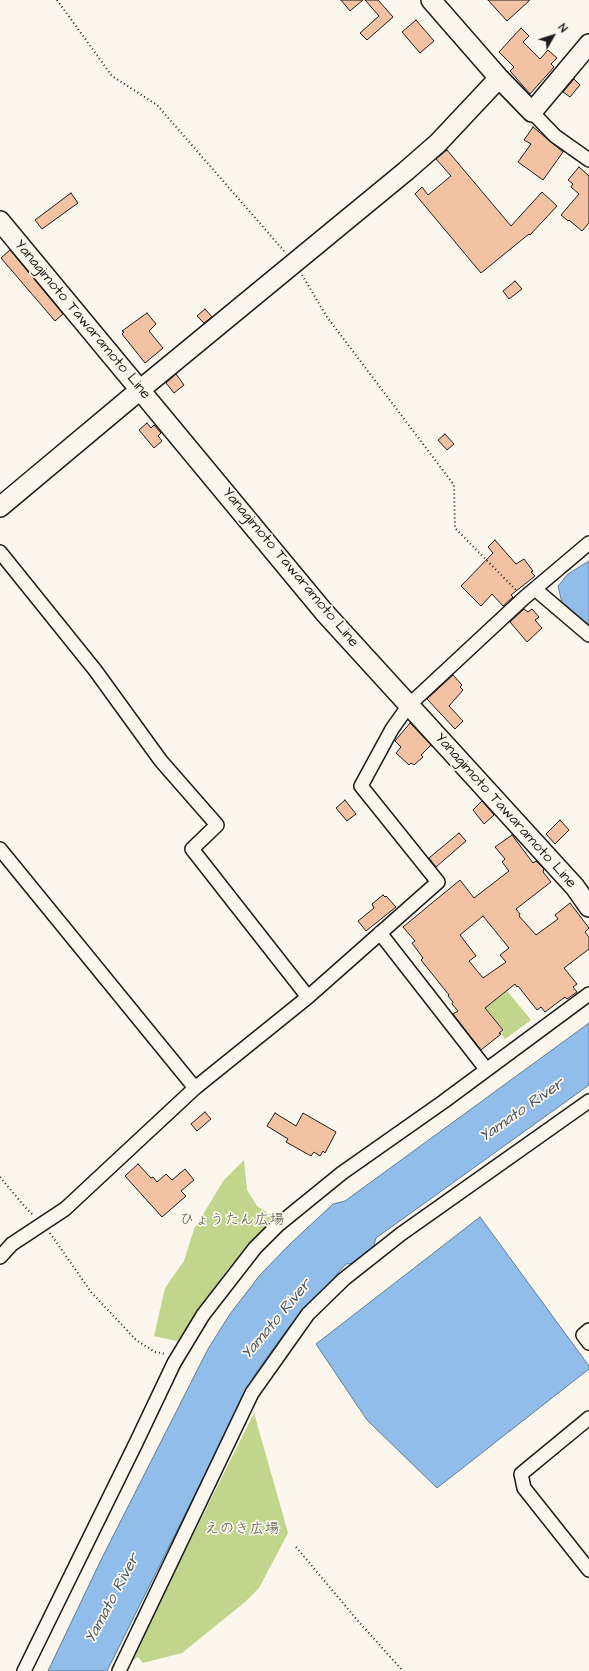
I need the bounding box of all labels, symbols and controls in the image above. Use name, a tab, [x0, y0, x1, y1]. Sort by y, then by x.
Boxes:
north arrow	[533, 16, 573, 56]
text: N	[555, 21, 571, 36]
street label: Yanagimoto Tawaramoto Line	[10, 236, 154, 404]
street label: Yanagimoto Tawaramoto Line	[218, 484, 362, 652]
street label: Yanagimoto Tawaramoto Line	[430, 730, 580, 892]
water label: Yamato River	[476, 1075, 568, 1147]
park label: ひょうたん広場	[180, 1212, 284, 1230]
water label: Yamato River	[238, 1276, 316, 1364]
park label: えのき広場	[205, 1521, 279, 1539]
water label: Yamato River	[81, 1551, 145, 1647]

